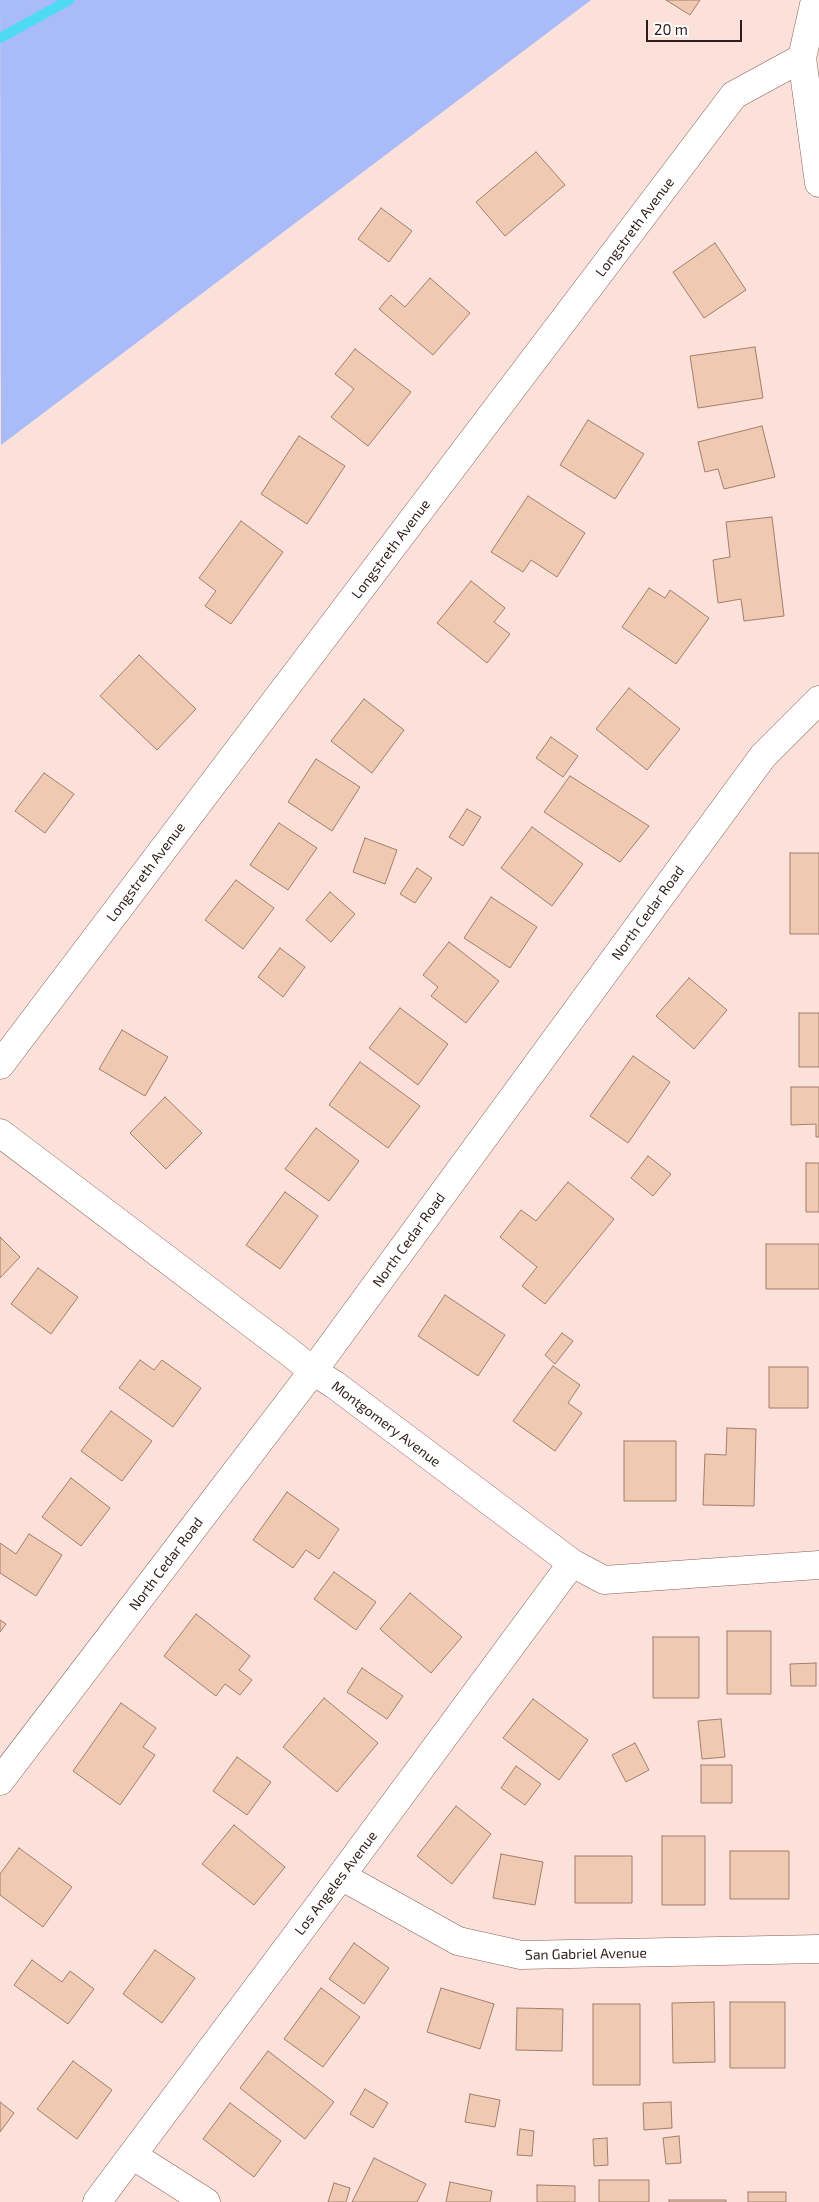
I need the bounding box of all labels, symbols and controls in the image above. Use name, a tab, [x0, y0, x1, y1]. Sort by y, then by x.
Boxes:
scale bar	[649, 10, 745, 42]
text: 20 m	[654, 20, 688, 38]
street label: Longstreth Avenue	[592, 174, 678, 280]
street label: Longstreth Avenue	[348, 496, 434, 602]
street label: Longstreth Avenue	[103, 819, 189, 925]
street label: North Cedar Road	[608, 863, 688, 963]
street label: North Cedar Road	[369, 1190, 449, 1290]
street label: Montgomery Avenue	[328, 1377, 444, 1471]
street label: North Cedar Road	[126, 1514, 206, 1614]
street label: Los Angeles Avenue	[291, 1828, 381, 1938]
street label: San Gabriel Avenue	[525, 1945, 647, 1963]

